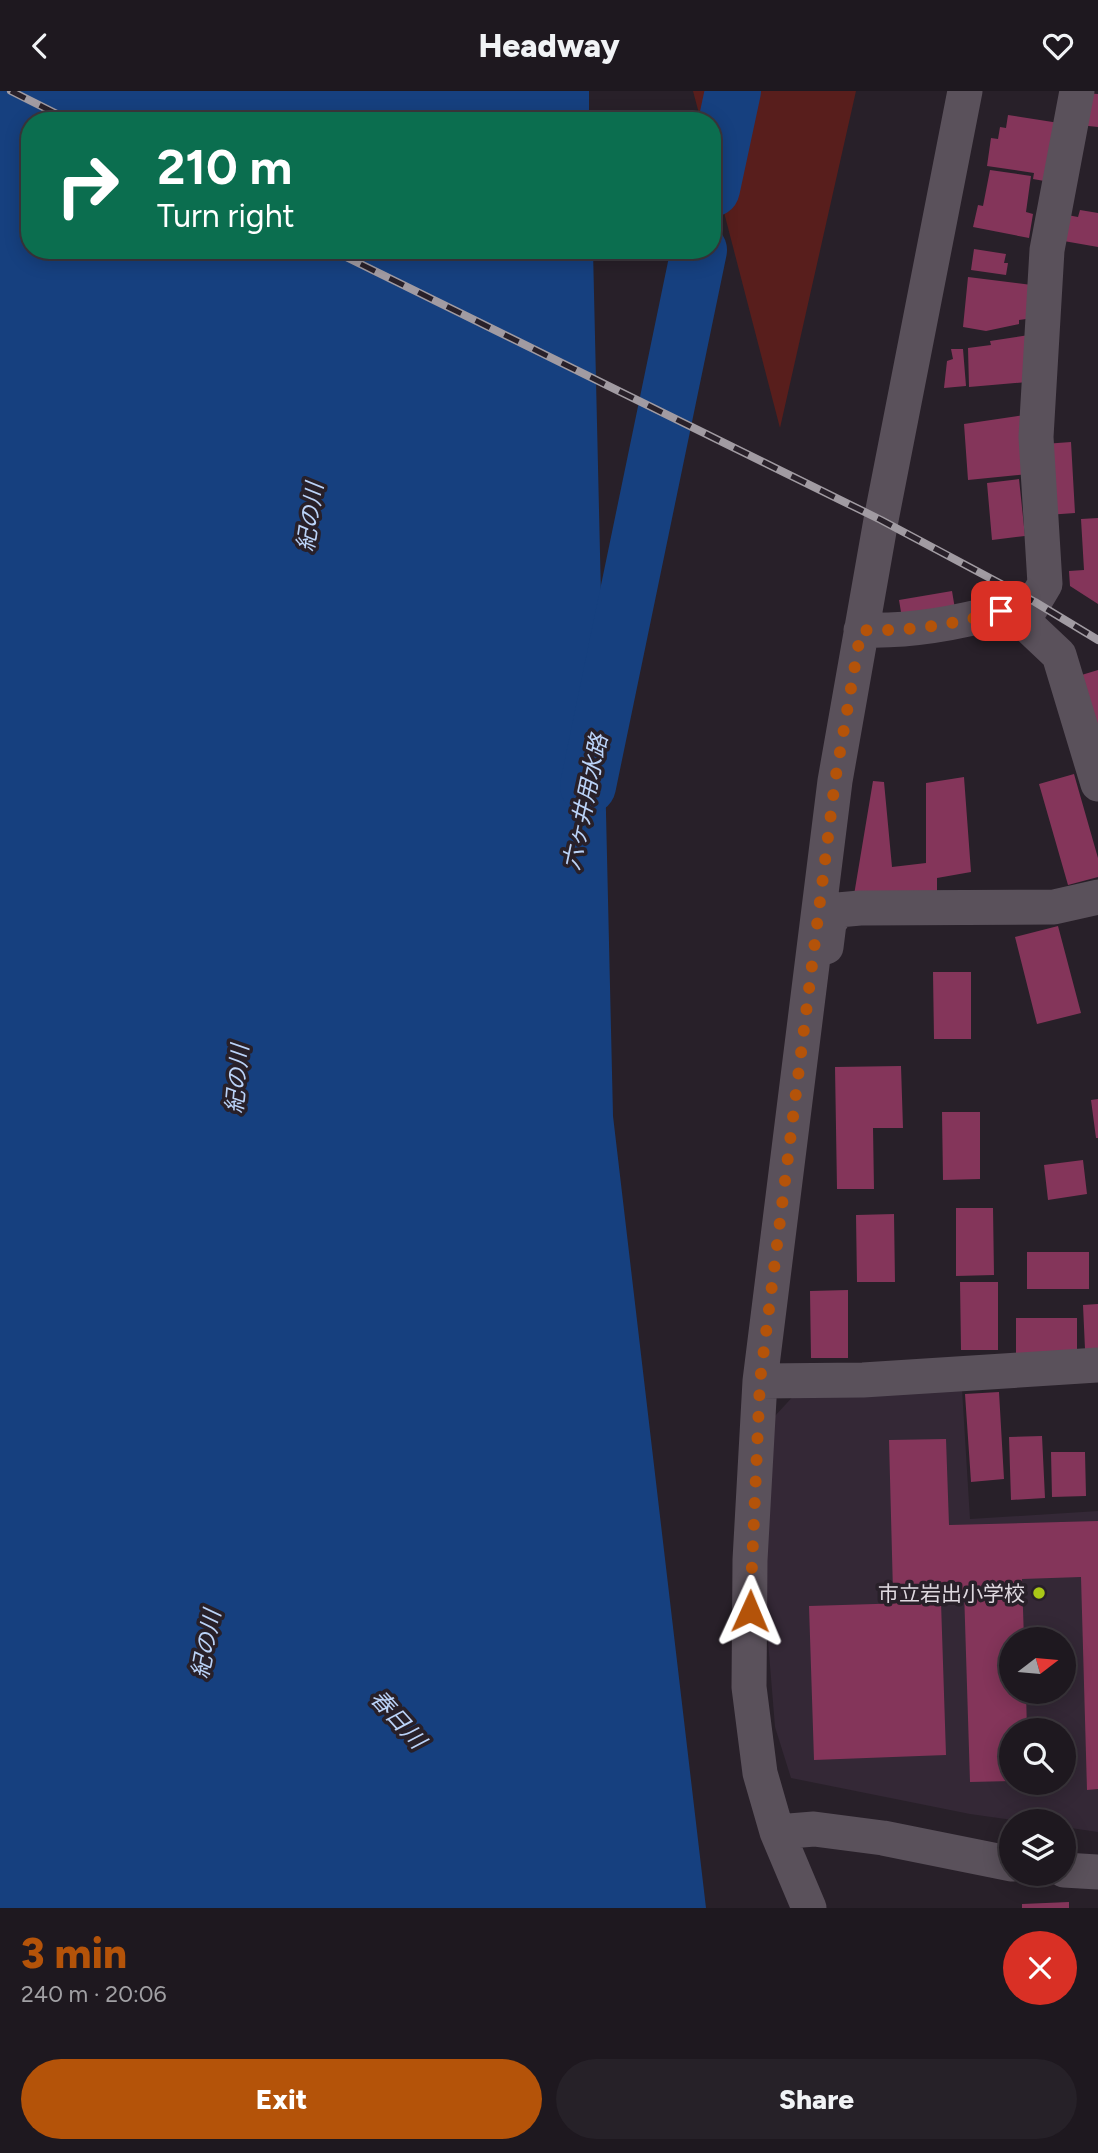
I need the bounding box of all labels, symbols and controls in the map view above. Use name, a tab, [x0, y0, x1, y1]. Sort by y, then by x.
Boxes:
icon: back	[21, 27, 59, 65]
text: Headway	[478, 27, 620, 65]
icon: heart	[1039, 27, 1077, 65]
text: 210 m	[157, 137, 292, 196]
icon: right	[42, 140, 133, 231]
text: Turn right	[157, 197, 295, 235]
water label: 紀の川	[291, 478, 329, 553]
pin	[971, 581, 1031, 641]
icon: arrive	[982, 592, 1020, 630]
water label: 六ヶ井用水路	[557, 730, 613, 872]
water label: 紀の川	[220, 1040, 254, 1115]
position arrow	[713, 1574, 787, 1648]
place label: 市立岩出小学校	[878, 1581, 1025, 1606]
marker: 市立岩出小学校	[1031, 1585, 1047, 1601]
water label: 紀の川	[186, 1605, 227, 1681]
north arrow	[999, 1627, 1076, 1705]
map controls	[999, 1627, 1076, 1886]
water label: 春日川	[365, 1684, 433, 1756]
button: search	[999, 1718, 1076, 1795]
button: layers	[999, 1809, 1076, 1886]
text: 3 min	[21, 1928, 127, 1979]
button: close	[1003, 1931, 1077, 2005]
text: 240 m · 20:06	[21, 1980, 167, 2008]
button: Exit	[21, 2059, 542, 2139]
button: Share	[556, 2059, 1077, 2139]

